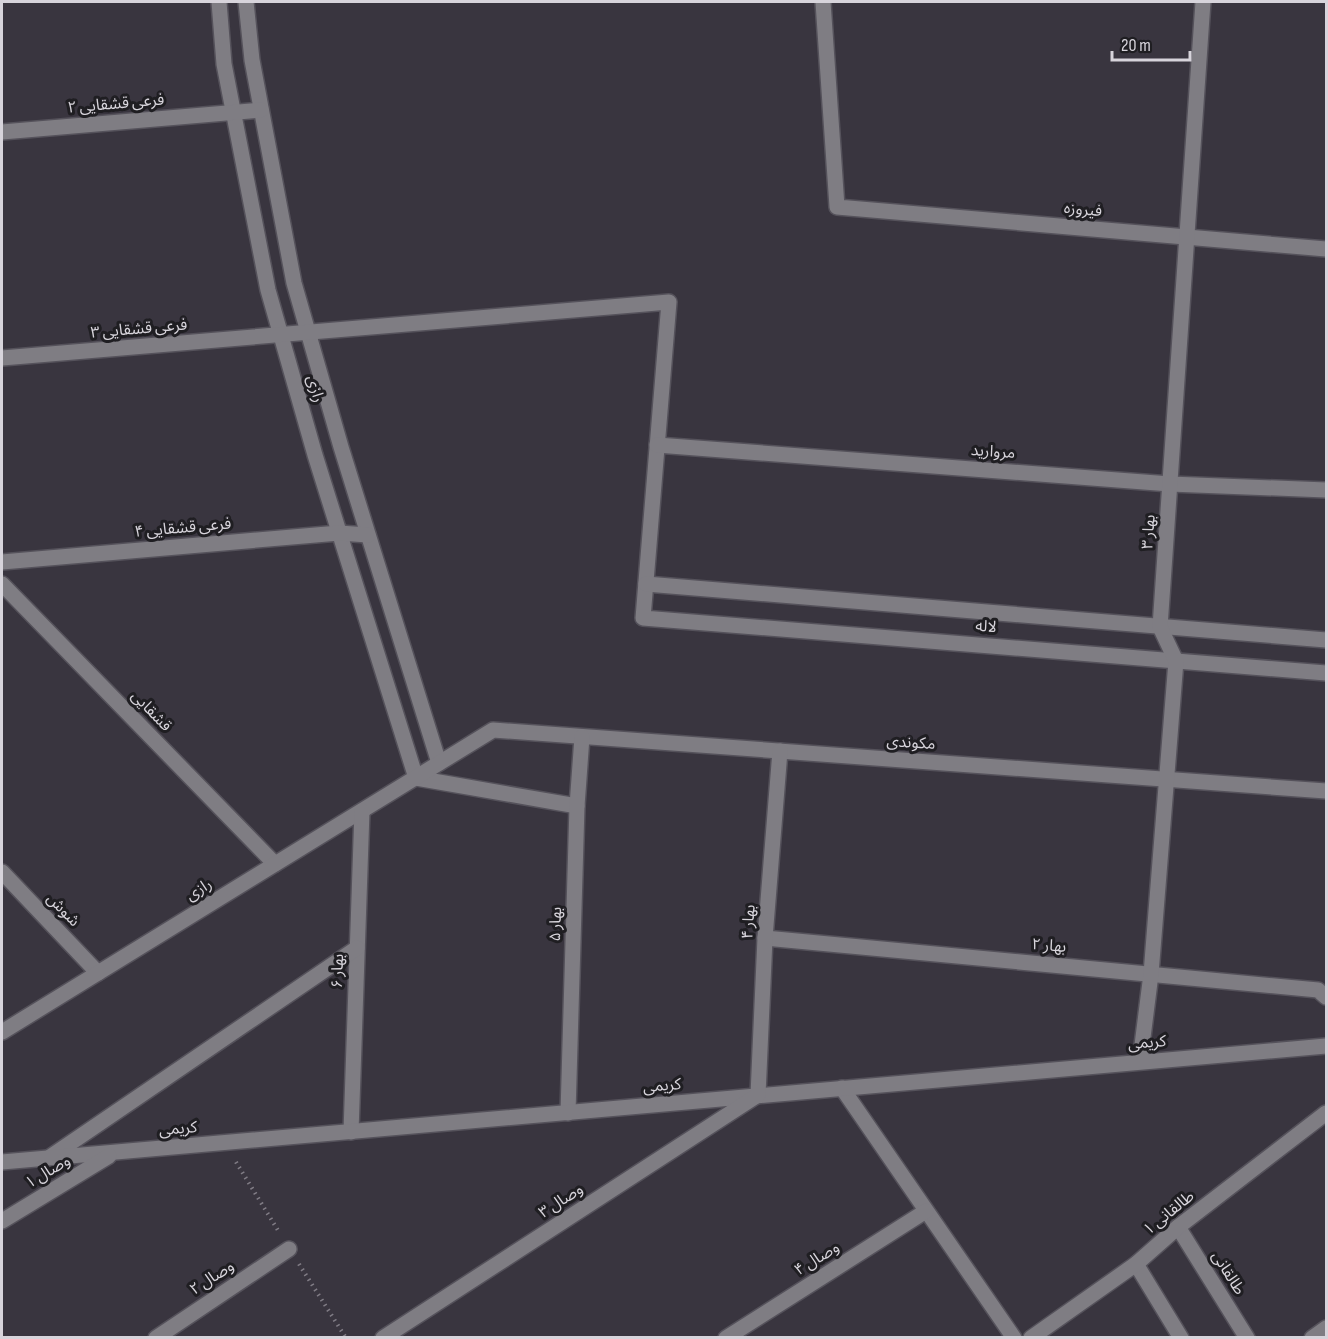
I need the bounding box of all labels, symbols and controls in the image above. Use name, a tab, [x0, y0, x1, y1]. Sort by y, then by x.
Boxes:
scale bar	[1112, 24, 1190, 62]
text: 20 m	[1121, 35, 1151, 56]
street label: فرعی قشقایی ۲	[67, 90, 165, 118]
street label: فیروزه	[1063, 199, 1103, 221]
street label: فرعی قشقایی ۳	[90, 315, 188, 343]
street label: رازی	[302, 373, 328, 405]
street label: مروارید	[970, 441, 1016, 463]
street label: فرعی قشقایی ۴	[134, 514, 232, 542]
street label: بهار ۳	[1138, 514, 1160, 550]
street label: لاله	[975, 617, 997, 637]
street label: قشقایی	[127, 686, 175, 736]
street label: مکوندی	[886, 732, 936, 754]
street label: رازی	[182, 875, 216, 905]
street label: شوش	[42, 889, 84, 931]
street label: بهار ۴	[738, 904, 760, 940]
street label: بهار ۵	[546, 906, 566, 942]
street label: بهار ۲	[1031, 935, 1067, 957]
street label: بهار ۶	[328, 953, 348, 989]
street label: کریمی	[1127, 1032, 1167, 1054]
street label: کریمی	[642, 1075, 682, 1097]
street label: کریمی	[158, 1118, 198, 1140]
street label: وصال ۱	[22, 1151, 74, 1193]
street label: وصال ۳	[535, 1180, 587, 1222]
street label: طالقانی ۱	[1140, 1187, 1198, 1239]
street label: وصال ۴	[791, 1238, 843, 1280]
street label: طالقانی	[1207, 1247, 1249, 1299]
street label: وصال ۲	[186, 1257, 238, 1299]

